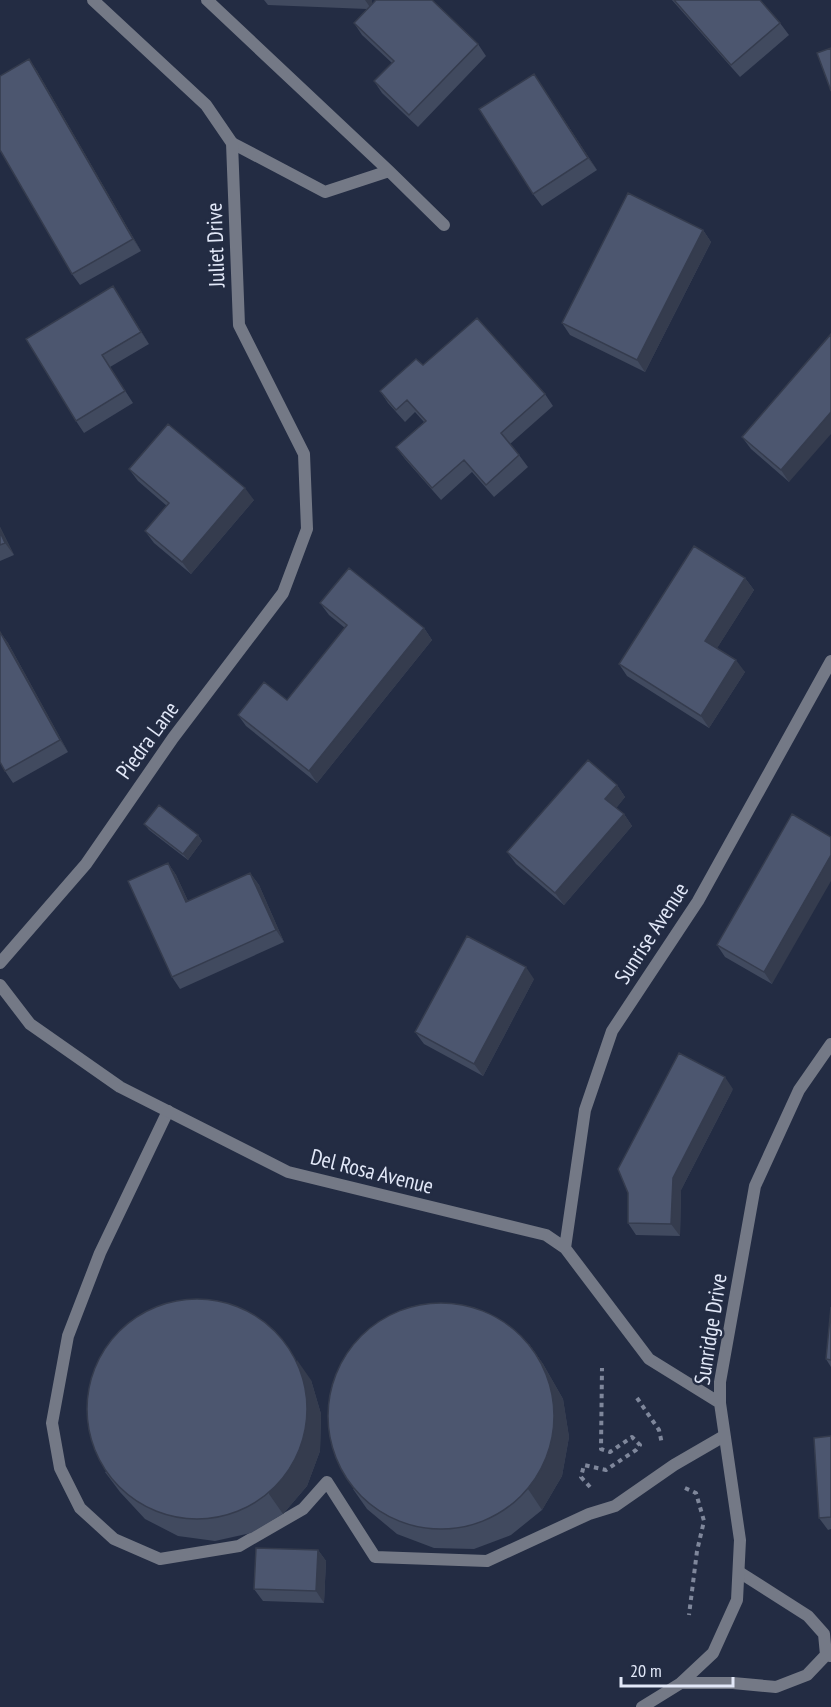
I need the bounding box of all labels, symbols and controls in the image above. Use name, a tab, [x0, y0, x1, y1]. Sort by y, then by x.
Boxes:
street label: Juliet Drive	[200, 202, 231, 289]
street label: Piedra Lane	[109, 696, 185, 784]
street label: Sunrise Avenue	[608, 877, 694, 989]
street label: Del Rosa Avenue	[308, 1142, 436, 1200]
street label: Sunridge Drive	[687, 1271, 733, 1387]
scale bar	[621, 1650, 734, 1688]
text: 20 m	[630, 1659, 662, 1682]

